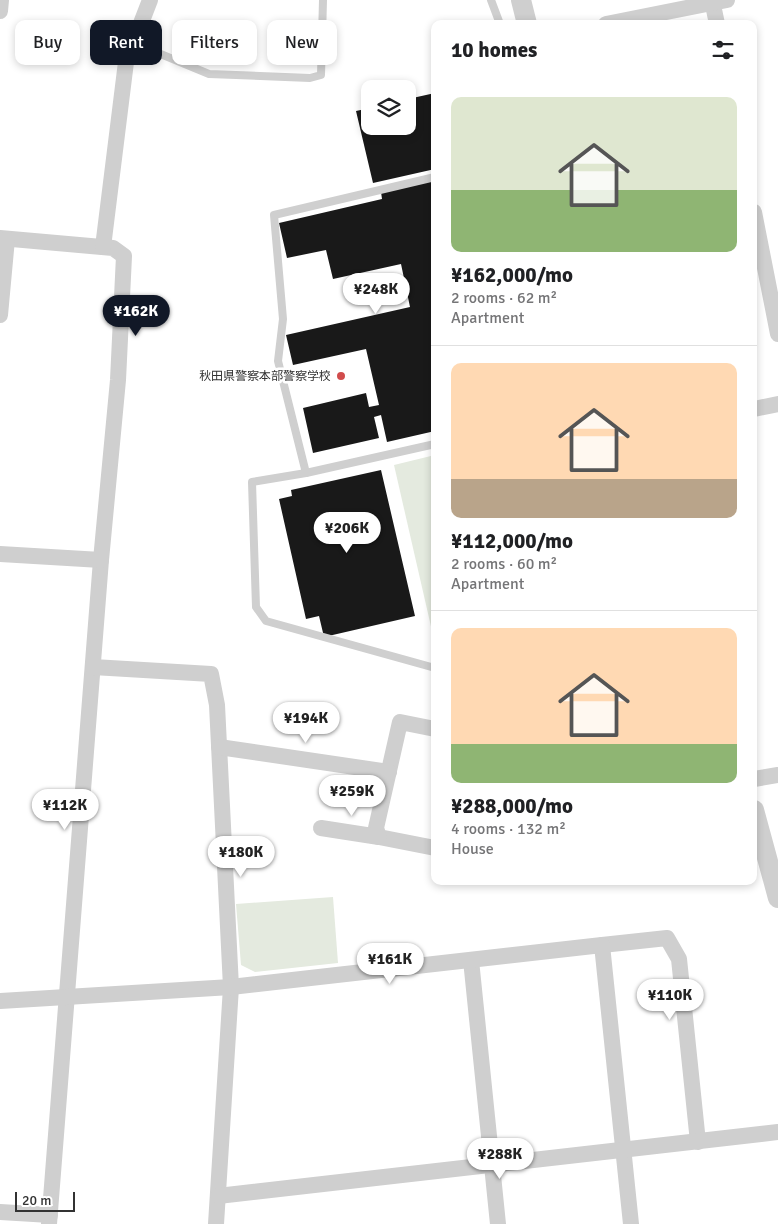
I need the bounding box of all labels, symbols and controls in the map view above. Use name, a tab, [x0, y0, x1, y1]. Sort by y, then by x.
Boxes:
chip: Buy	[15, 20, 80, 65]
chip: Rent	[90, 20, 162, 65]
chip: Filters	[172, 20, 257, 65]
chip: New	[267, 20, 337, 65]
icon: filters	[709, 36, 737, 64]
text: 10 homes	[451, 37, 537, 63]
map controls	[361, 80, 416, 135]
button: layers	[361, 80, 416, 135]
icon: home	[549, 130, 639, 220]
text: ¥162,000/mo	[451, 262, 573, 288]
pin: ¥248K	[341, 272, 411, 315]
text: ¥248K	[354, 279, 398, 299]
text: 2 rooms · 62 m²	[451, 288, 557, 308]
pin: ¥162K	[101, 294, 171, 337]
text: ¥162K	[114, 301, 158, 321]
text: Apartment	[451, 308, 524, 328]
place label: 秋田県警察本部警察学校	[199, 369, 331, 384]
marker: 秋田県警察本部警察学校	[335, 370, 347, 382]
icon: home	[549, 395, 639, 485]
pin: ¥206K	[312, 512, 382, 554]
text: ¥206K	[325, 518, 369, 538]
text: ¥112,000/mo	[451, 528, 573, 554]
text: 2 rooms · 60 m²	[451, 554, 557, 574]
text: Apartment	[451, 574, 524, 594]
icon: home	[549, 660, 639, 750]
pin: ¥194K	[271, 702, 341, 744]
text: ¥194K	[284, 708, 328, 728]
pin: ¥259K	[317, 774, 387, 817]
text: ¥259K	[330, 781, 374, 801]
pin: ¥112K	[30, 788, 100, 831]
text: ¥288,000/mo	[451, 793, 573, 819]
text: ¥112K	[43, 795, 87, 815]
text: 4 rooms · 132 m²	[451, 819, 566, 839]
pin: ¥180K	[206, 836, 276, 878]
text: House	[451, 839, 494, 859]
text: ¥180K	[219, 842, 263, 862]
pin: ¥161K	[355, 942, 425, 985]
text: ¥161K	[368, 949, 412, 969]
pin: ¥110K	[635, 978, 705, 1021]
text: ¥110K	[648, 985, 692, 1005]
pin: ¥288K	[465, 1138, 535, 1180]
text: ¥288K	[478, 1144, 522, 1164]
scale bar	[15, 1189, 75, 1212]
text: 20 m	[22, 1192, 51, 1209]

